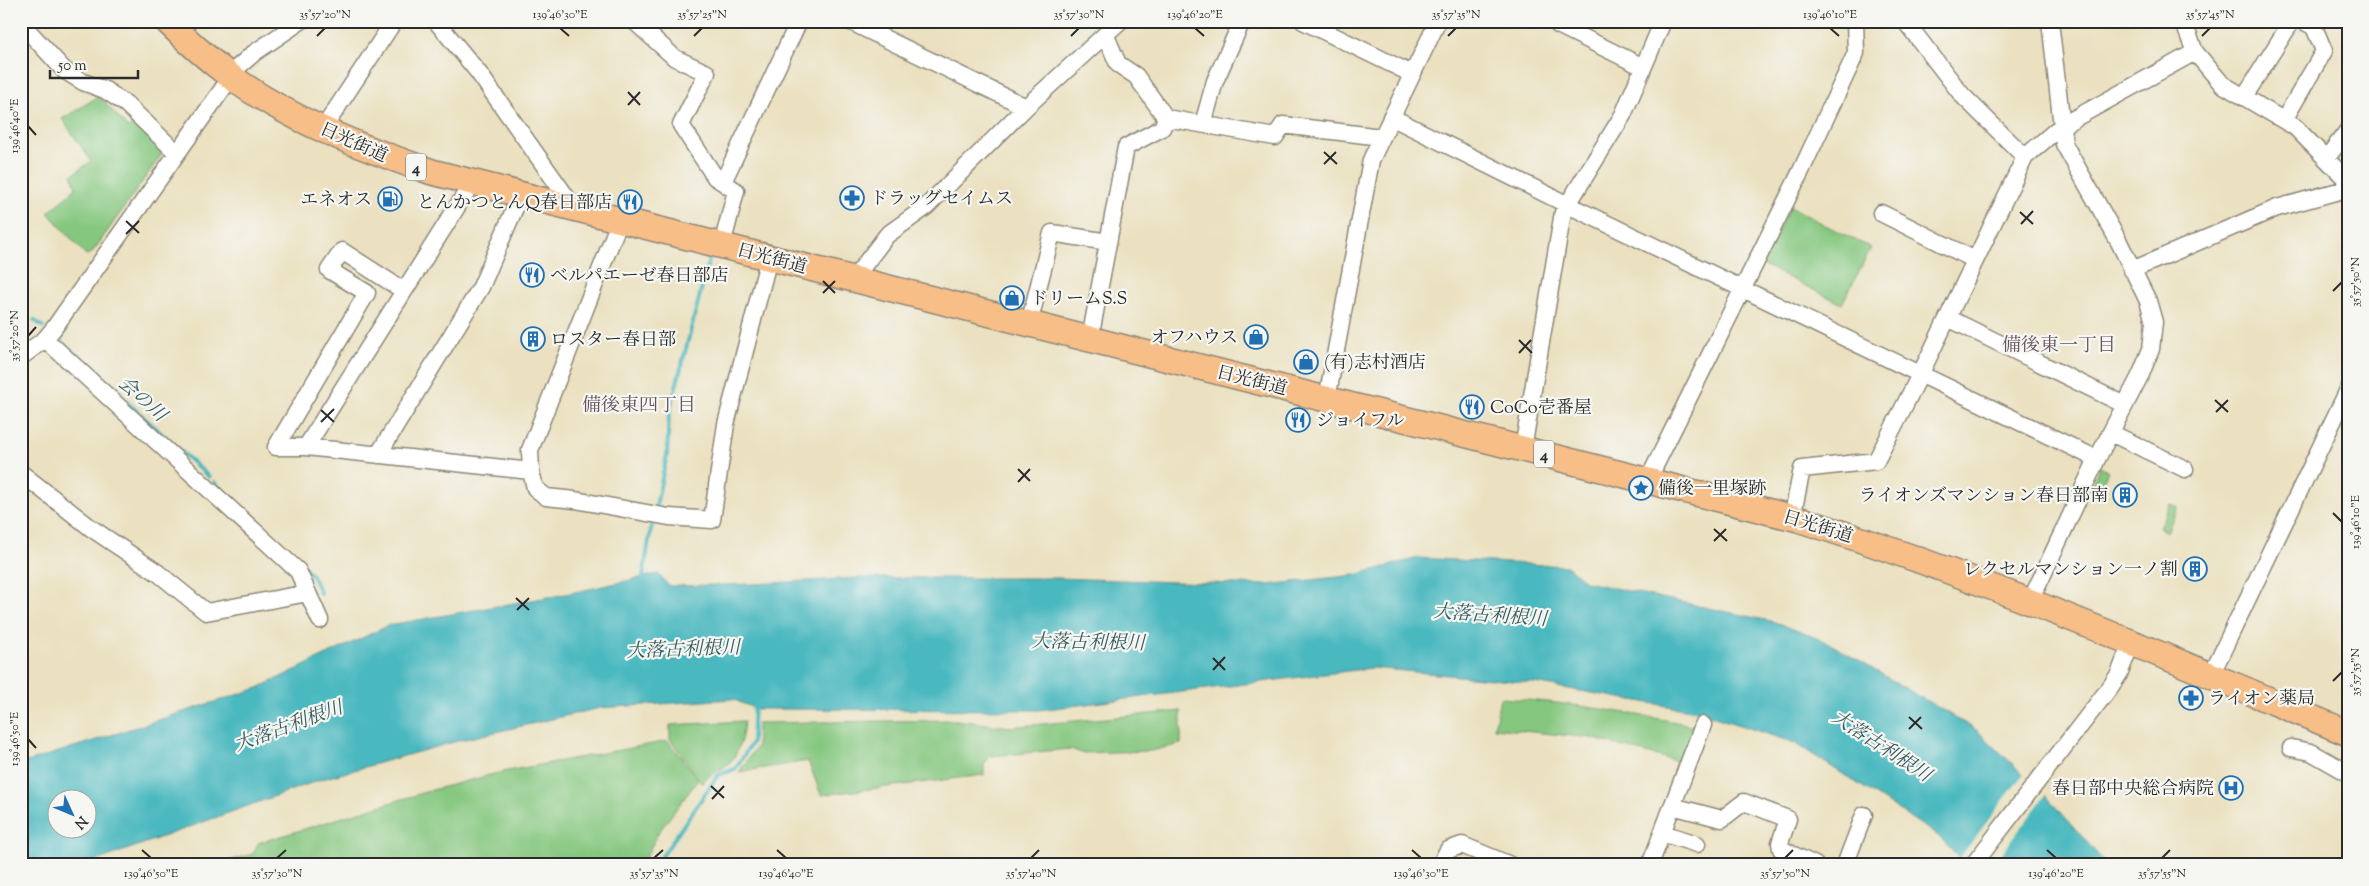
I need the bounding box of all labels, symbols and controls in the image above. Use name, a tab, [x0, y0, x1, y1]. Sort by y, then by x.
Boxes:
text: 35°57'20"N	[299, 6, 351, 24]
text: 139°46'30"E	[533, 6, 588, 24]
text: 35°57'25"N	[677, 6, 727, 24]
text: 35°57'30"N	[1054, 6, 1105, 24]
text: 139°46'20"E	[1167, 6, 1224, 24]
text: 35°57'35"N	[1431, 6, 1481, 24]
text: 139°46'10"E	[1803, 6, 1858, 24]
text: 35°57'45"N	[2185, 6, 2235, 24]
scale bar	[50, 48, 138, 80]
text: 50 m	[57, 56, 87, 77]
text: 139°46'40"E	[6, 98, 24, 153]
street label: 日光街道	[315, 117, 391, 170]
road number: 4	[406, 154, 426, 180]
pharmacy icon: ドラッグセイムス	[839, 185, 865, 211]
fuel station icon: エネオス	[377, 186, 403, 212]
place label: ドラッグセイムス	[870, 187, 1013, 213]
place label: エネオス	[300, 188, 372, 214]
restaurant icon: とんかつとんQ春日部店	[617, 189, 643, 215]
place label: とんかつとんQ春日部店	[417, 191, 612, 217]
street label: 日光街道	[733, 238, 810, 282]
text: 35°57'50"N	[2347, 256, 2365, 307]
restaurant icon: ベルパエーゼ春日部店	[519, 262, 545, 288]
place label: ベルパエーゼ春日部店	[550, 264, 728, 290]
shop icon: ドリームS.S	[999, 285, 1025, 311]
place label: ドリームS.S	[1030, 287, 1127, 313]
text: 35°57'20"N	[6, 310, 24, 362]
shop icon: オフハウス	[1243, 324, 1269, 350]
building icon: ロスター春日部	[520, 326, 546, 352]
place label: オフハウス	[1151, 326, 1238, 352]
place label: ロスター春日部	[550, 328, 676, 354]
district label: 備後東一丁目	[2002, 333, 2116, 360]
shop icon: (有)志村酒店	[1293, 349, 1319, 375]
place label: (有)志村酒店	[1324, 351, 1426, 377]
street label: 日光街道	[1213, 361, 1290, 403]
water label: 会の川	[111, 371, 173, 430]
district label: 備後東四丁目	[582, 393, 696, 420]
restaurant icon: CoCo壱番屋	[1459, 394, 1485, 420]
place label: CoCo壱番屋	[1490, 396, 1592, 422]
restaurant icon: ジョイフル	[1285, 407, 1311, 433]
place label: ジョイフル	[1316, 409, 1404, 435]
road number: 4	[1534, 440, 1554, 468]
place icon: 備後一里塚跡	[1628, 475, 1654, 501]
place label: 備後一里塚跡	[1658, 477, 1766, 503]
building icon: ライオンズマンション春日部南	[2112, 482, 2138, 508]
place label: ライオンズマンション春日部南	[1859, 484, 2108, 510]
text: 139°46'10"E	[2347, 494, 2365, 549]
street label: 日光街道	[1779, 505, 1856, 551]
building icon: レクセルマンション一ノ割	[2182, 556, 2208, 582]
place label: レクセルマンション一ノ割	[1963, 558, 2178, 584]
water label: 大落古利根川	[1432, 599, 1550, 634]
water label: 大落古利根川	[1031, 629, 1147, 658]
water label: 大落古利根川	[626, 635, 743, 666]
text: 35°57'55"N	[2347, 647, 2365, 696]
pharmacy icon: ライオン薬局	[2178, 685, 2204, 711]
place label: ライオン薬局	[2208, 687, 2315, 713]
water label: 大落古利根川	[231, 694, 349, 760]
water label: 大落古利根川	[1825, 705, 1937, 791]
text: 139°46'50"E	[6, 711, 24, 766]
hospital icon: 春日部中央総合病院	[2218, 775, 2244, 801]
place label: 春日部中央総合病院	[2052, 777, 2214, 803]
north arrow	[48, 788, 98, 838]
text: N	[69, 811, 91, 833]
text: 139°46'50"E	[124, 865, 179, 883]
text: 35°57'30"N	[252, 865, 303, 883]
text: 35°57'35"N	[629, 865, 679, 883]
text: 139°46'40"E	[759, 865, 814, 883]
text: 35°57'40"N	[1006, 865, 1057, 883]
text: 139°46'30"E	[1394, 865, 1449, 883]
text: 35°57'50"N	[1760, 865, 1811, 883]
text: 139°46'20"E	[2028, 865, 2085, 883]
text: 35°57'55"N	[2138, 865, 2187, 883]

